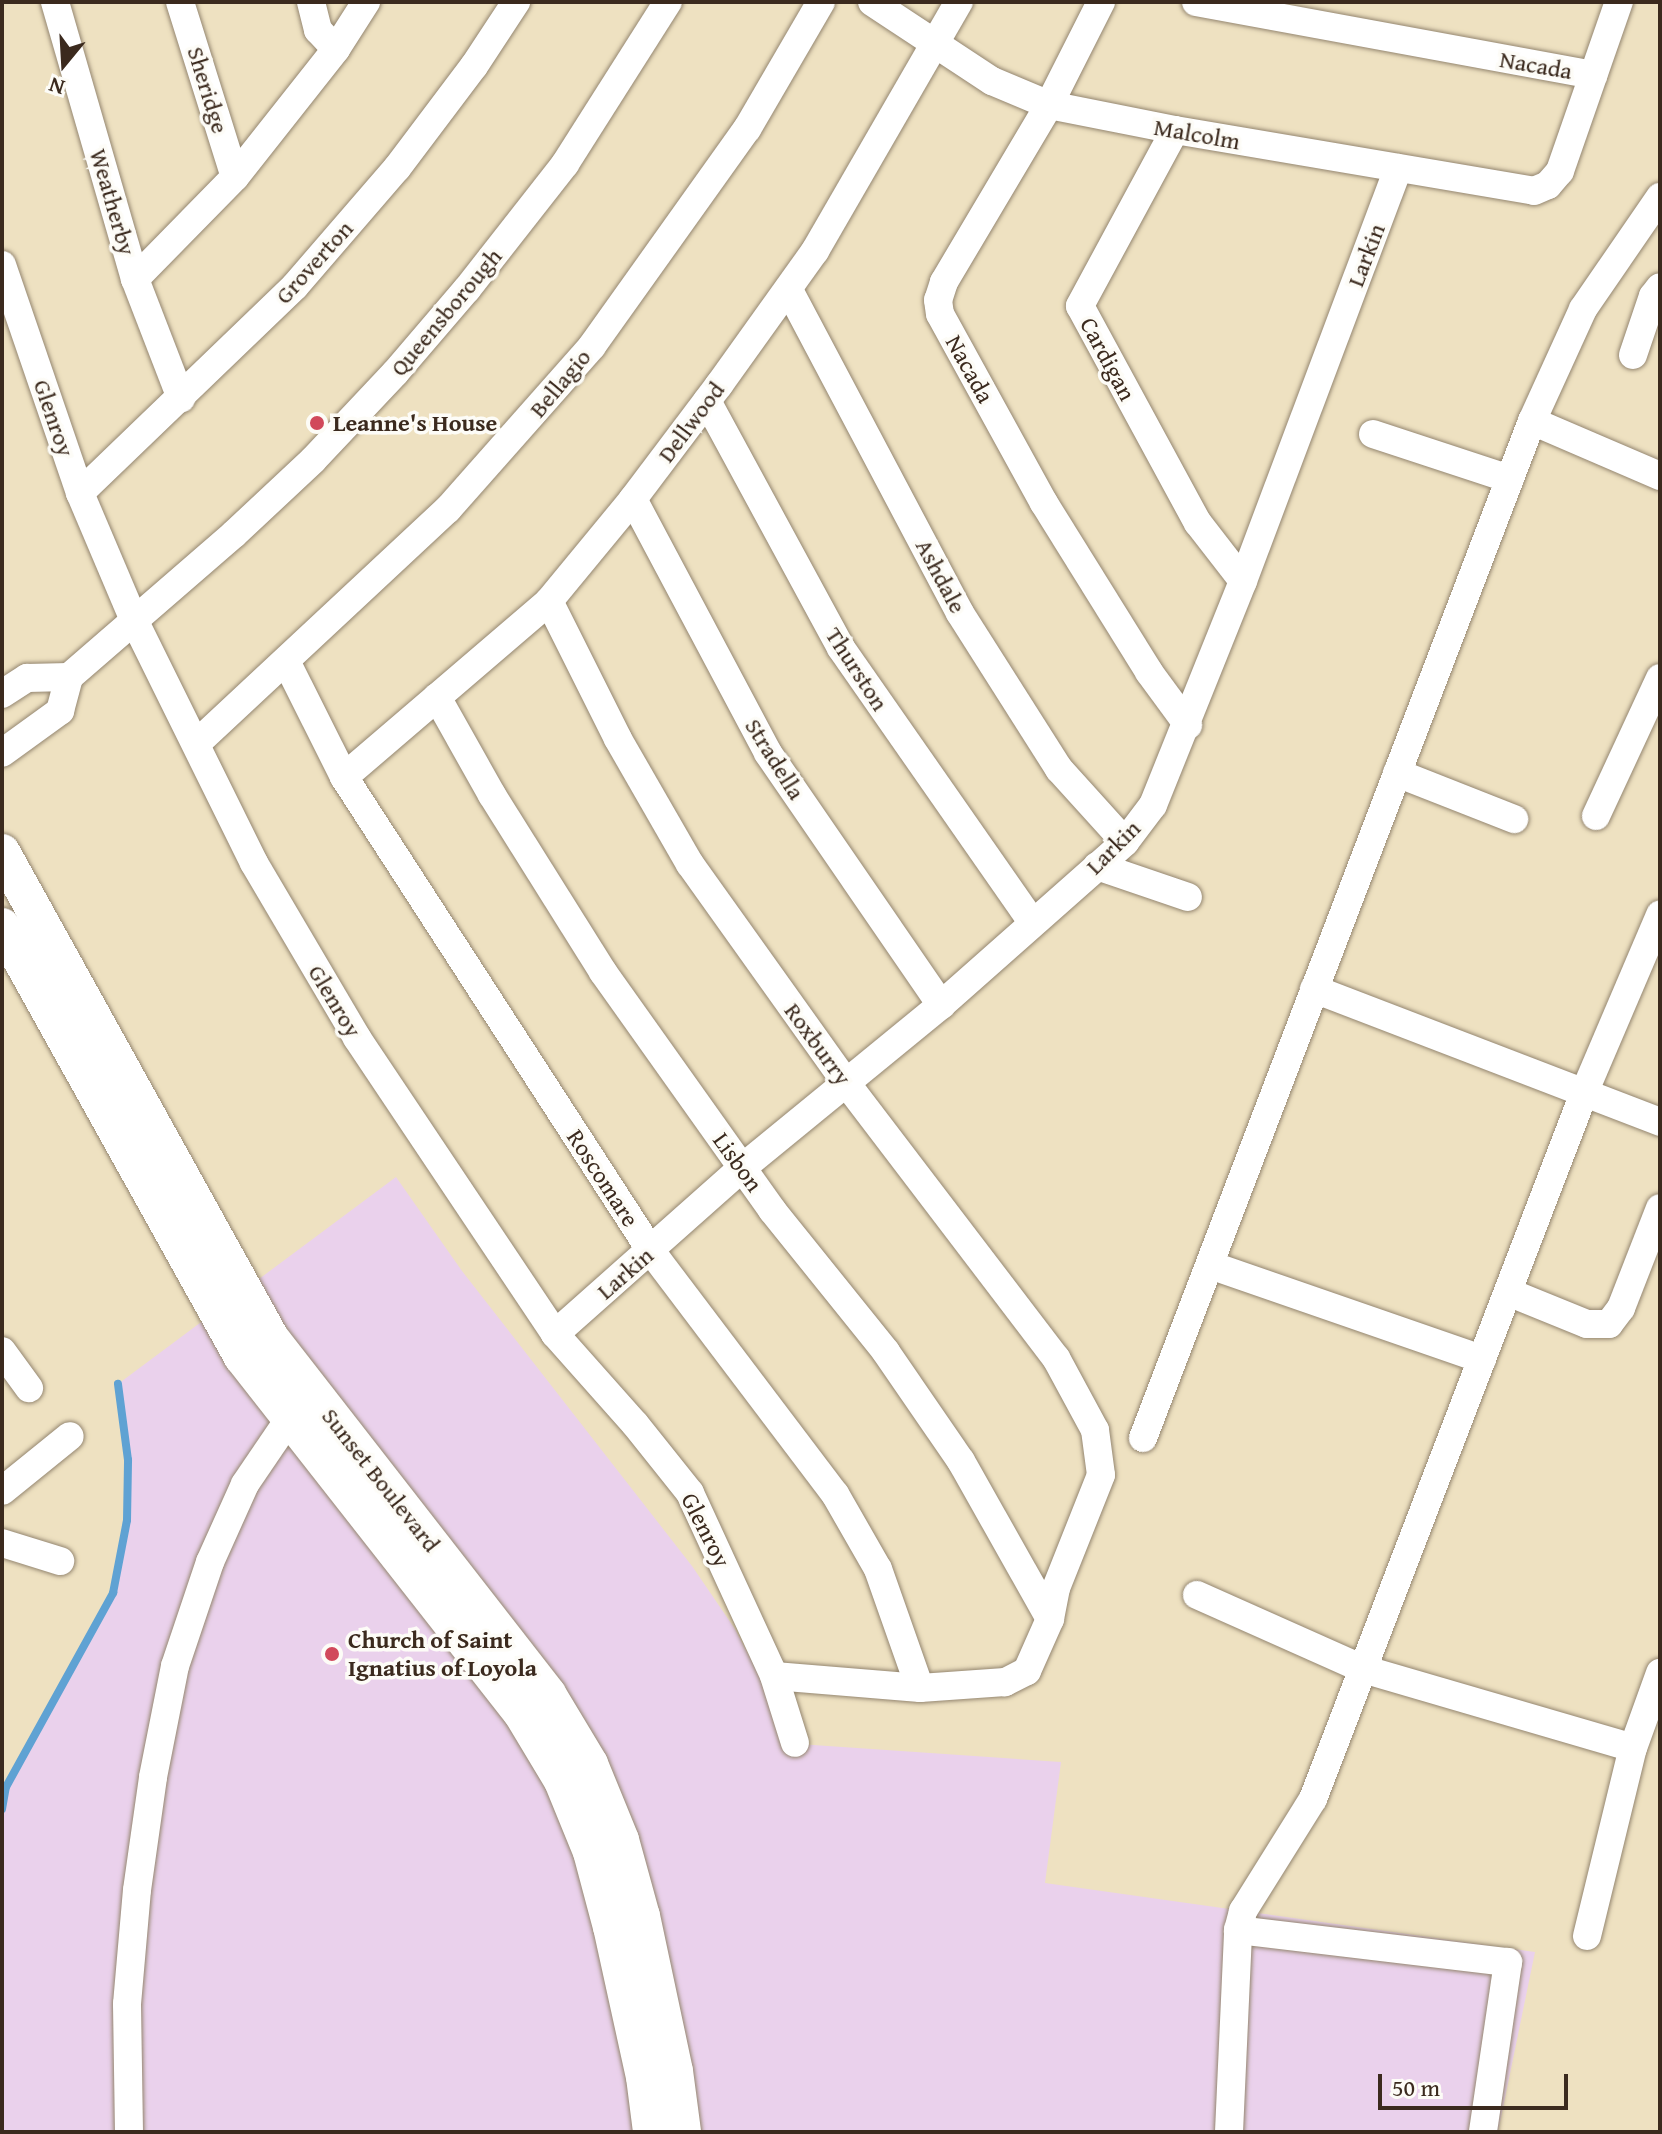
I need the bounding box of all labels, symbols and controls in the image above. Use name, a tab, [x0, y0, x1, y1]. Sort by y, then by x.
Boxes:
north arrow	[24, 24, 104, 104]
street label: Sheridge	[181, 43, 235, 137]
street label: Nacada	[1497, 44, 1575, 86]
text: N	[45, 69, 69, 104]
street label: Malcolm	[1152, 112, 1242, 156]
street label: Weatherby	[84, 145, 142, 259]
street label: Groverton	[269, 214, 359, 310]
street label: Larkin	[1341, 219, 1391, 291]
street label: Queensborough	[384, 242, 508, 382]
street label: Cardigan	[1074, 312, 1142, 406]
street label: Nacada	[940, 330, 1000, 408]
street label: Bellagio	[523, 343, 597, 423]
street label: Glenroy	[27, 376, 81, 460]
street label: Dellwood	[651, 376, 731, 468]
place label: Leanne's House	[333, 409, 497, 437]
marker: Leanne's House	[308, 414, 326, 432]
street label: Ashdale	[910, 534, 972, 618]
street label: Thurston	[819, 622, 895, 716]
street label: Stradella	[739, 713, 811, 805]
street label: Larkin	[1080, 814, 1146, 880]
street label: Glenroy	[302, 960, 368, 1042]
street label: Roxburry	[778, 997, 858, 1091]
street label: Roscomare	[561, 1124, 645, 1232]
street label: Lisbon	[707, 1127, 769, 1197]
street label: Larkin	[591, 1241, 659, 1305]
street label: Sunset Boulevard	[316, 1402, 446, 1558]
street label: Glenroy	[675, 1488, 737, 1572]
place label: Church of Saint Ignatius of Loyola	[348, 1626, 537, 1682]
marker: Church of Saint Ignatius of Loyola	[323, 1645, 341, 1663]
scale bar	[1382, 2058, 1572, 2108]
text: 50 m	[1392, 2070, 1440, 2105]

